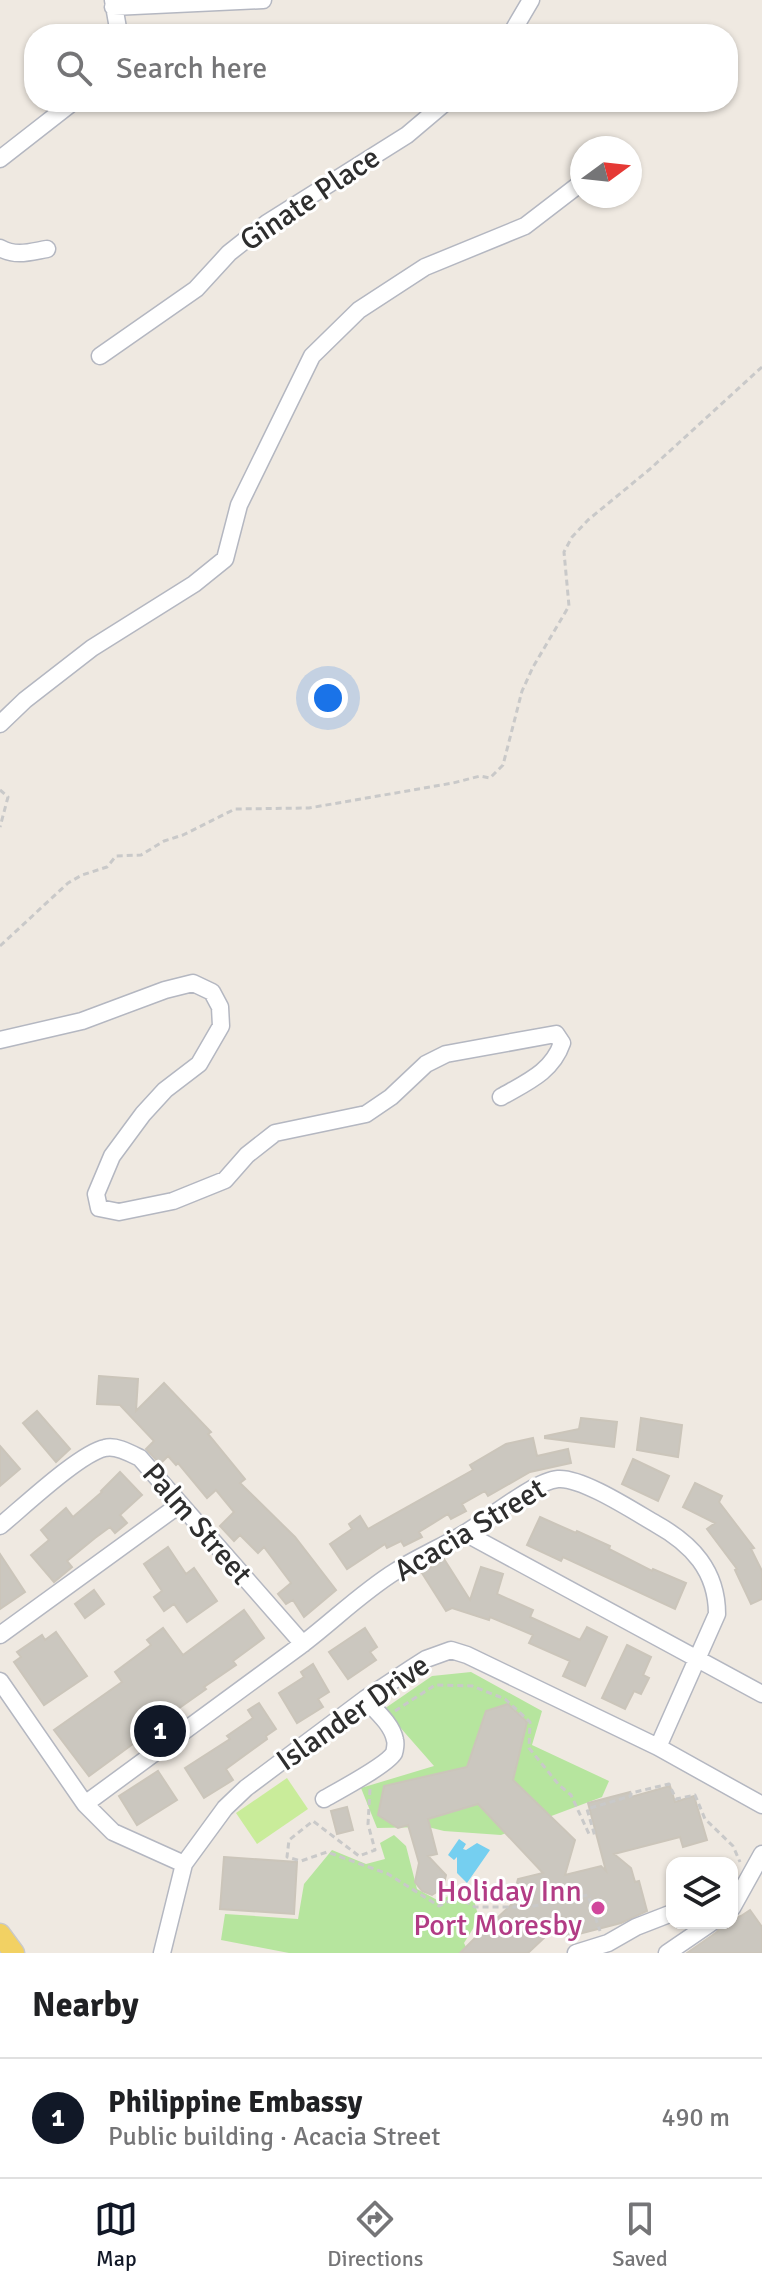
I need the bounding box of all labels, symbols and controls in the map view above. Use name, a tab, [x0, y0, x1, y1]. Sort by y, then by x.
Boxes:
search box	[24, 24, 738, 112]
icon: search	[52, 46, 96, 90]
text: Search here	[116, 50, 267, 87]
north arrow	[570, 136, 642, 208]
street label: Ginate Place	[233, 139, 387, 259]
your location	[308, 678, 348, 718]
street label: Palm Street	[134, 1456, 260, 1592]
street label: Acacia Street	[388, 1470, 552, 1590]
street label: Islander Drive	[269, 1647, 437, 1779]
pin: 1	[134, 1701, 186, 1761]
map controls	[666, 1857, 738, 1929]
button: layers	[666, 1857, 738, 1929]
place label: Holiday Inn Port Moresby	[413, 1873, 582, 1944]
marker: Holiday Inn Port Moresby	[589, 1899, 607, 1917]
text: Nearby	[32, 1984, 139, 2026]
text: Philippine Embassy	[108, 2084, 362, 2121]
text: 1	[51, 2102, 65, 2134]
text: 490 m	[661, 2102, 730, 2134]
text: Public building · Acacia Street	[108, 2121, 440, 2153]
tab: Map	[94, 2197, 138, 2272]
tab: Directions	[327, 2197, 423, 2272]
tab: Saved	[612, 2197, 668, 2272]

